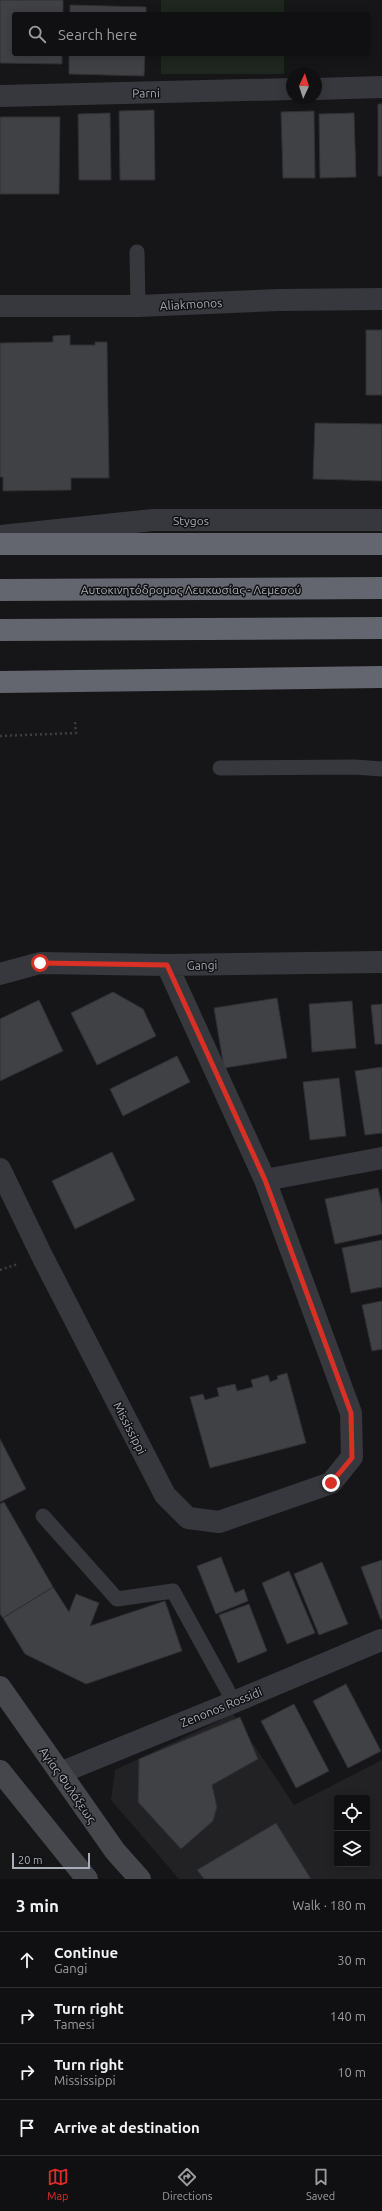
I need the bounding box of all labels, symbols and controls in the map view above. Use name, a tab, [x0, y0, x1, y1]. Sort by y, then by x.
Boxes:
search box	[12, 12, 370, 56]
icon: search	[26, 23, 48, 45]
text: Search here	[58, 26, 137, 43]
north arrow	[286, 68, 322, 104]
street label: Parni	[132, 86, 160, 100]
street label: Aliakmonos	[159, 296, 223, 312]
street label: Stygos	[173, 514, 209, 527]
street label: Αυτοκινητόδρομος Λευκωσίας - Λεμεσού	[81, 583, 301, 597]
route start	[31, 954, 49, 972]
street label: Gangi	[186, 958, 218, 972]
street label: Mississippi	[111, 1400, 149, 1456]
route end	[322, 1474, 340, 1492]
street label: Zenonos Rossidi	[178, 1685, 264, 1729]
street label: Αγίας Φυλάξεως	[36, 1745, 99, 1826]
map controls	[334, 1795, 370, 1867]
button: locate	[334, 1795, 370, 1831]
button: layers	[334, 1831, 370, 1867]
scale bar	[12, 1851, 90, 1870]
text: 20 m	[18, 1854, 42, 1866]
text: 3 min	[16, 1896, 59, 1915]
text: Walk · 180 m	[292, 1898, 366, 1912]
text: Continue	[54, 1944, 118, 1961]
icon: ahead	[16, 1949, 38, 1971]
text: 30 m	[337, 1953, 366, 1967]
text: Gangi	[54, 1961, 87, 1975]
text: Turn right	[54, 2000, 124, 2017]
icon: right	[16, 2005, 38, 2027]
text: 140 m	[330, 2009, 366, 2023]
text: Tamesi	[54, 2017, 95, 2031]
text: Turn right	[54, 2056, 124, 2073]
icon: right	[16, 2061, 38, 2083]
text: 10 m	[337, 2065, 366, 2079]
text: Mississippi	[54, 2073, 116, 2087]
icon: arrive	[16, 2117, 38, 2139]
text: Arrive at destination	[54, 2119, 200, 2136]
tab: Map	[47, 2166, 69, 2202]
tab: Directions	[162, 2166, 212, 2202]
tab: Saved	[306, 2166, 335, 2202]

